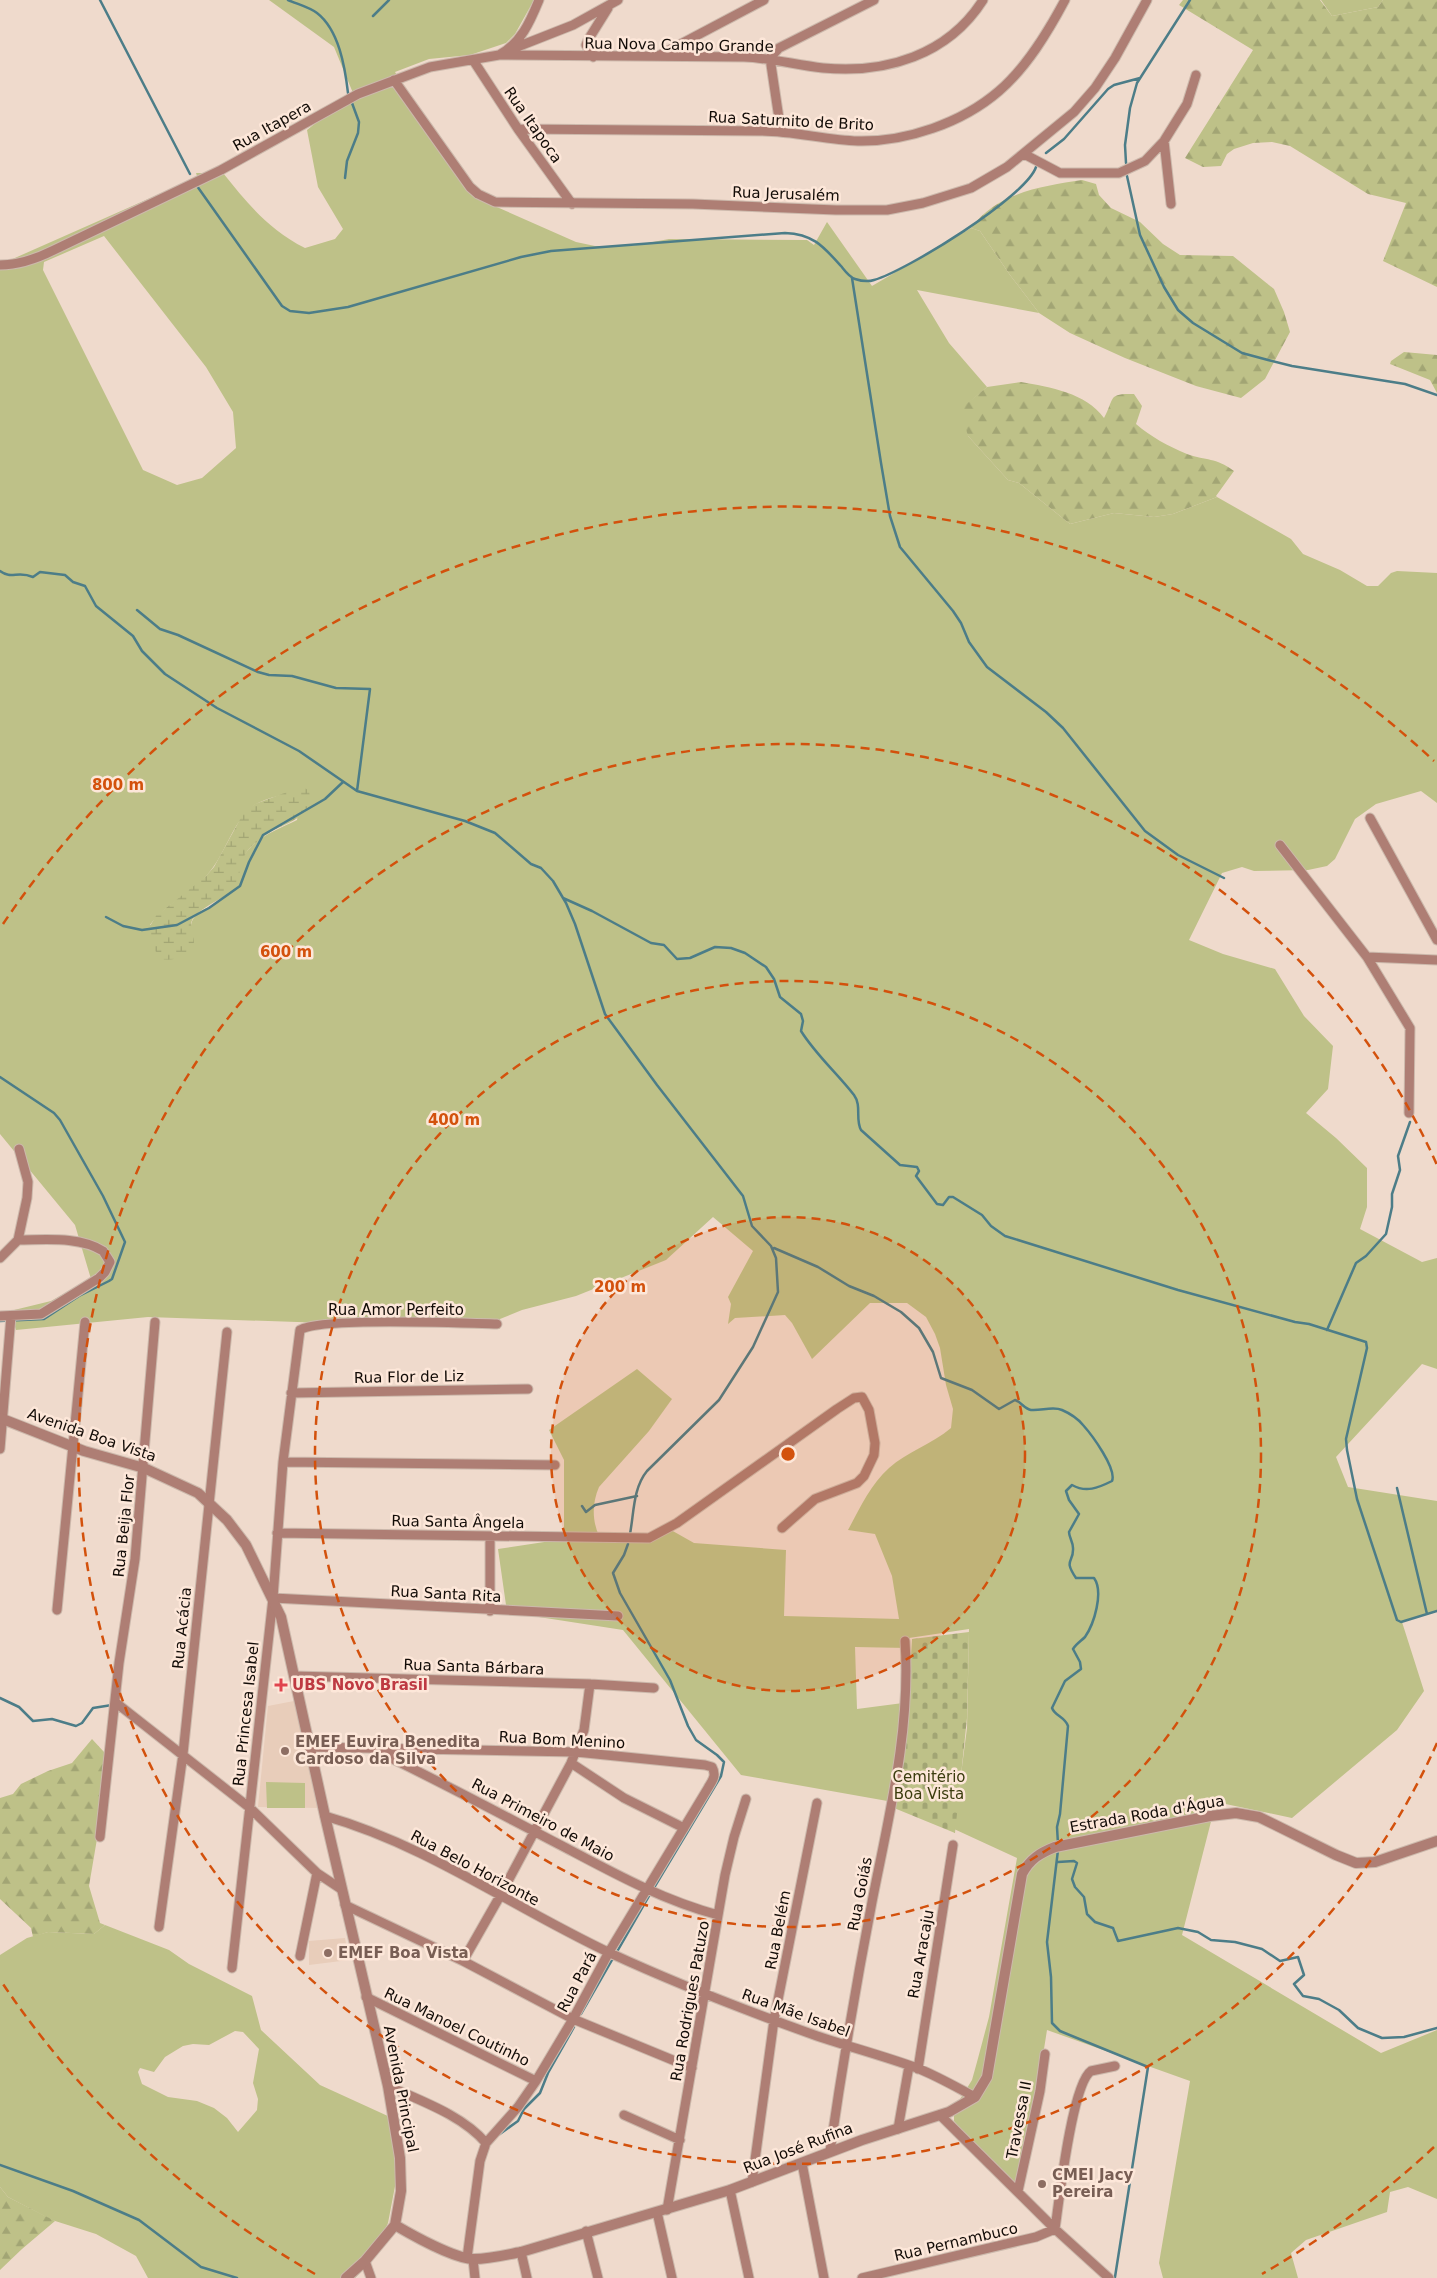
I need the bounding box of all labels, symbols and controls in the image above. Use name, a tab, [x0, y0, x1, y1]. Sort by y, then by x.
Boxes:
street label: Rua Nova Campo Grande	[584, 34, 774, 56]
street label: Rua Itapoca	[500, 83, 566, 167]
street label: Rua Itapera	[230, 97, 314, 155]
street label: Rua Saturnito de Brito	[708, 108, 874, 134]
street label: Rua Jerusalém	[732, 183, 840, 205]
text: 800 m	[92, 776, 144, 794]
text: 600 m	[260, 943, 312, 961]
text: 400 m	[428, 1111, 480, 1129]
text: 200 m	[594, 1278, 646, 1296]
street label: Rua Amor Perfeito	[328, 1301, 464, 1319]
street label: Rua Flor de Liz	[354, 1367, 464, 1387]
street label: Avenida Boa Vista	[25, 1405, 159, 1465]
centre of rings	[779, 1445, 797, 1463]
street label: Rua Beija Flor	[110, 1473, 138, 1578]
street label: Rua Santa Ângela	[391, 1511, 525, 1532]
street label: Rua Santa Rita	[390, 1582, 502, 1606]
street label: Rua Acácia	[169, 1586, 195, 1670]
street label: Rua Princesa Isabel	[229, 1641, 263, 1787]
street label: Rua Santa Bárbara	[403, 1656, 545, 1678]
place label: UBS Novo Brasil	[292, 1676, 428, 1694]
marker: UBS Novo Brasil	[274, 1678, 288, 1692]
street label: Rua Bom Menino	[498, 1728, 626, 1752]
place label: EMEF Euvira Benedita Cardoso da Silva	[295, 1733, 480, 1768]
marker: EMEF Euvira Benedita Cardoso da Silva	[279, 1745, 291, 1757]
park label: Cemitério Boa Vista	[892, 1768, 966, 1803]
street label: Rua Primeiro de Maio	[469, 1775, 617, 1865]
street label: Estrada Roda d'Água	[1068, 1791, 1226, 1836]
street label: Rua Belo Horizonte	[408, 1826, 542, 1910]
street label: Rua Goiás	[844, 1855, 876, 1933]
street label: Rua Belém	[761, 1889, 795, 1971]
street label: Rua Aracaju	[904, 1908, 938, 2000]
street label: Rua Rodrigues Patuzo	[667, 1919, 713, 2083]
place label: EMEF Boa Vista	[338, 1944, 469, 1962]
marker: EMEF Boa Vista	[322, 1947, 334, 1959]
street label: Rua Pará	[554, 1949, 600, 2015]
street label: Rua Manoel Coutinho	[381, 1984, 533, 2070]
street label: Rua Mãe Isabel	[739, 1985, 853, 2041]
street label: Avenida Principal	[380, 2024, 422, 2154]
street label: Travessa II	[1002, 2080, 1035, 2161]
street label: Rua José Rufina	[741, 2119, 855, 2177]
place label: CMEI Jacy Pereira	[1052, 2166, 1134, 2201]
marker: CMEI Jacy Pereira	[1036, 2178, 1048, 2190]
street label: Rua Pernambuco	[892, 2219, 1020, 2265]

